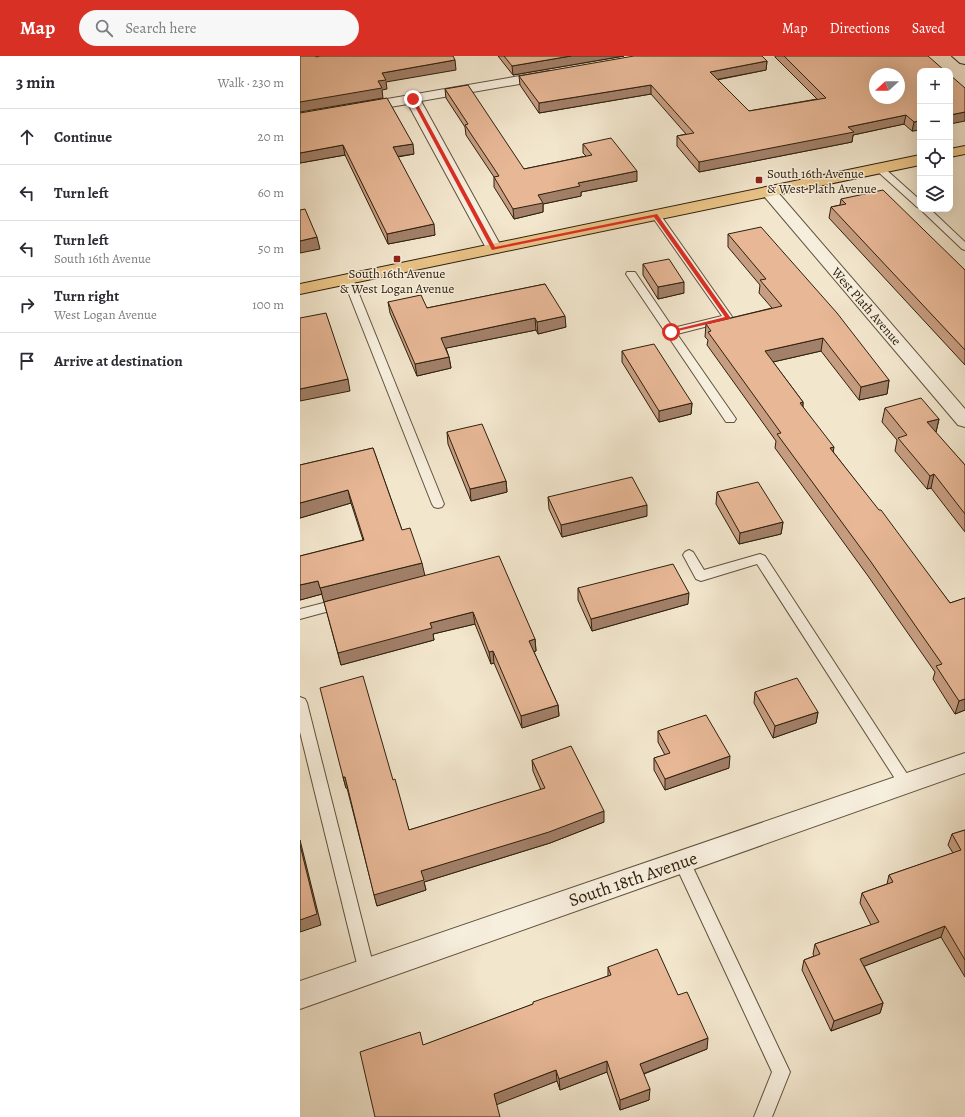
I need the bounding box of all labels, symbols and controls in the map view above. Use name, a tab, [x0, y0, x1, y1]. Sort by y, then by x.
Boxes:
search box	[79, 10, 359, 46]
text: Map	[20, 15, 55, 41]
icon: search	[93, 17, 115, 39]
text: Search here	[125, 18, 197, 38]
text: Map	[782, 19, 808, 38]
text: Directions	[830, 19, 890, 38]
text: Saved	[912, 19, 945, 38]
north arrow	[869, 68, 905, 104]
map controls	[917, 68, 953, 212]
button: +	[917, 68, 953, 104]
text: 3 min	[16, 71, 55, 94]
text: Walk · 230 m	[218, 74, 284, 91]
route end	[404, 90, 422, 108]
button: −	[917, 104, 953, 140]
icon: ahead	[16, 126, 38, 148]
text: Continue	[54, 127, 112, 147]
text: 20 m	[258, 128, 284, 145]
button: locate	[917, 140, 953, 176]
place label: South 16th Avenue & West Plath Avenue	[767, 165, 877, 197]
marker: South 16th Avenue & West Plath Avenue	[754, 175, 764, 185]
button: layers	[917, 176, 953, 212]
icon: left	[16, 182, 38, 204]
text: Turn left	[54, 183, 109, 203]
text: 60 m	[258, 184, 284, 201]
text: Turn left	[54, 230, 109, 250]
icon: left	[16, 238, 38, 260]
text: 50 m	[258, 240, 284, 257]
text: South 16th Avenue	[54, 250, 151, 267]
marker: South 16th Avenue & West Logan Avenue	[392, 254, 402, 264]
street label: West Plath Avenue	[827, 263, 905, 349]
place label: South 16th Avenue & West Logan Avenue	[340, 265, 454, 297]
text: Turn right	[54, 286, 119, 306]
icon: right	[16, 294, 38, 316]
text: 100 m	[252, 296, 284, 313]
text: West Logan Avenue	[54, 306, 157, 323]
route start	[662, 323, 680, 341]
icon: arrive	[16, 350, 38, 372]
text: Arrive at destination	[54, 351, 183, 371]
street label: South 18th Avenue	[565, 846, 701, 912]

